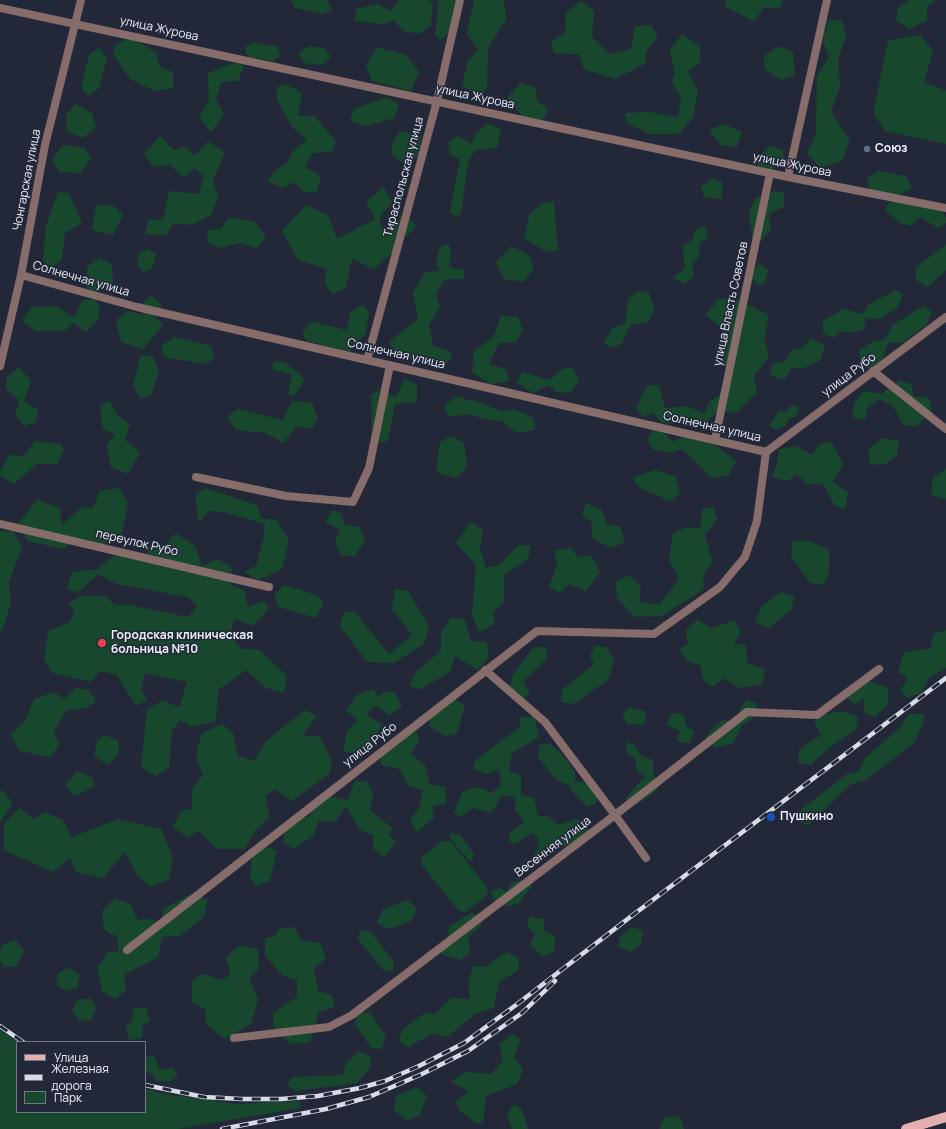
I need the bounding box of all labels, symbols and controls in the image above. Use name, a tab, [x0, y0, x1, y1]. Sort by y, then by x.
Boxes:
street label: улица Журова	[118, 14, 200, 44]
street label: улица Журова	[434, 82, 516, 112]
street label: Тираспольская улица	[381, 115, 427, 239]
street label: Чонгарская улица	[10, 128, 44, 232]
place label: Союз	[875, 142, 908, 156]
marker: Союз	[862, 144, 872, 154]
street label: улица Журова	[751, 150, 833, 180]
street label: улица Власть Советов	[711, 240, 751, 368]
street label: Солнечная улица	[31, 258, 131, 300]
street label: Солнечная улица	[346, 336, 446, 372]
street label: улица Рубо	[819, 350, 879, 400]
street label: Солнечная улица	[662, 409, 762, 445]
street label: переулок Рубо	[94, 527, 180, 559]
place label: Городская клиническая больница №10	[111, 629, 253, 657]
marker: Городская клиническая больница №10	[96, 637, 108, 649]
street label: улица Рубо	[340, 720, 400, 770]
place label: Пушкино	[780, 810, 834, 824]
marker: Пушкино	[765, 811, 777, 823]
street label: Весенняя улица	[512, 814, 594, 880]
legend	[16, 1041, 146, 1113]
text: Улица	[54, 1049, 88, 1066]
text: Железная дорога	[51, 1060, 109, 1094]
text: Парк	[54, 1089, 82, 1106]

